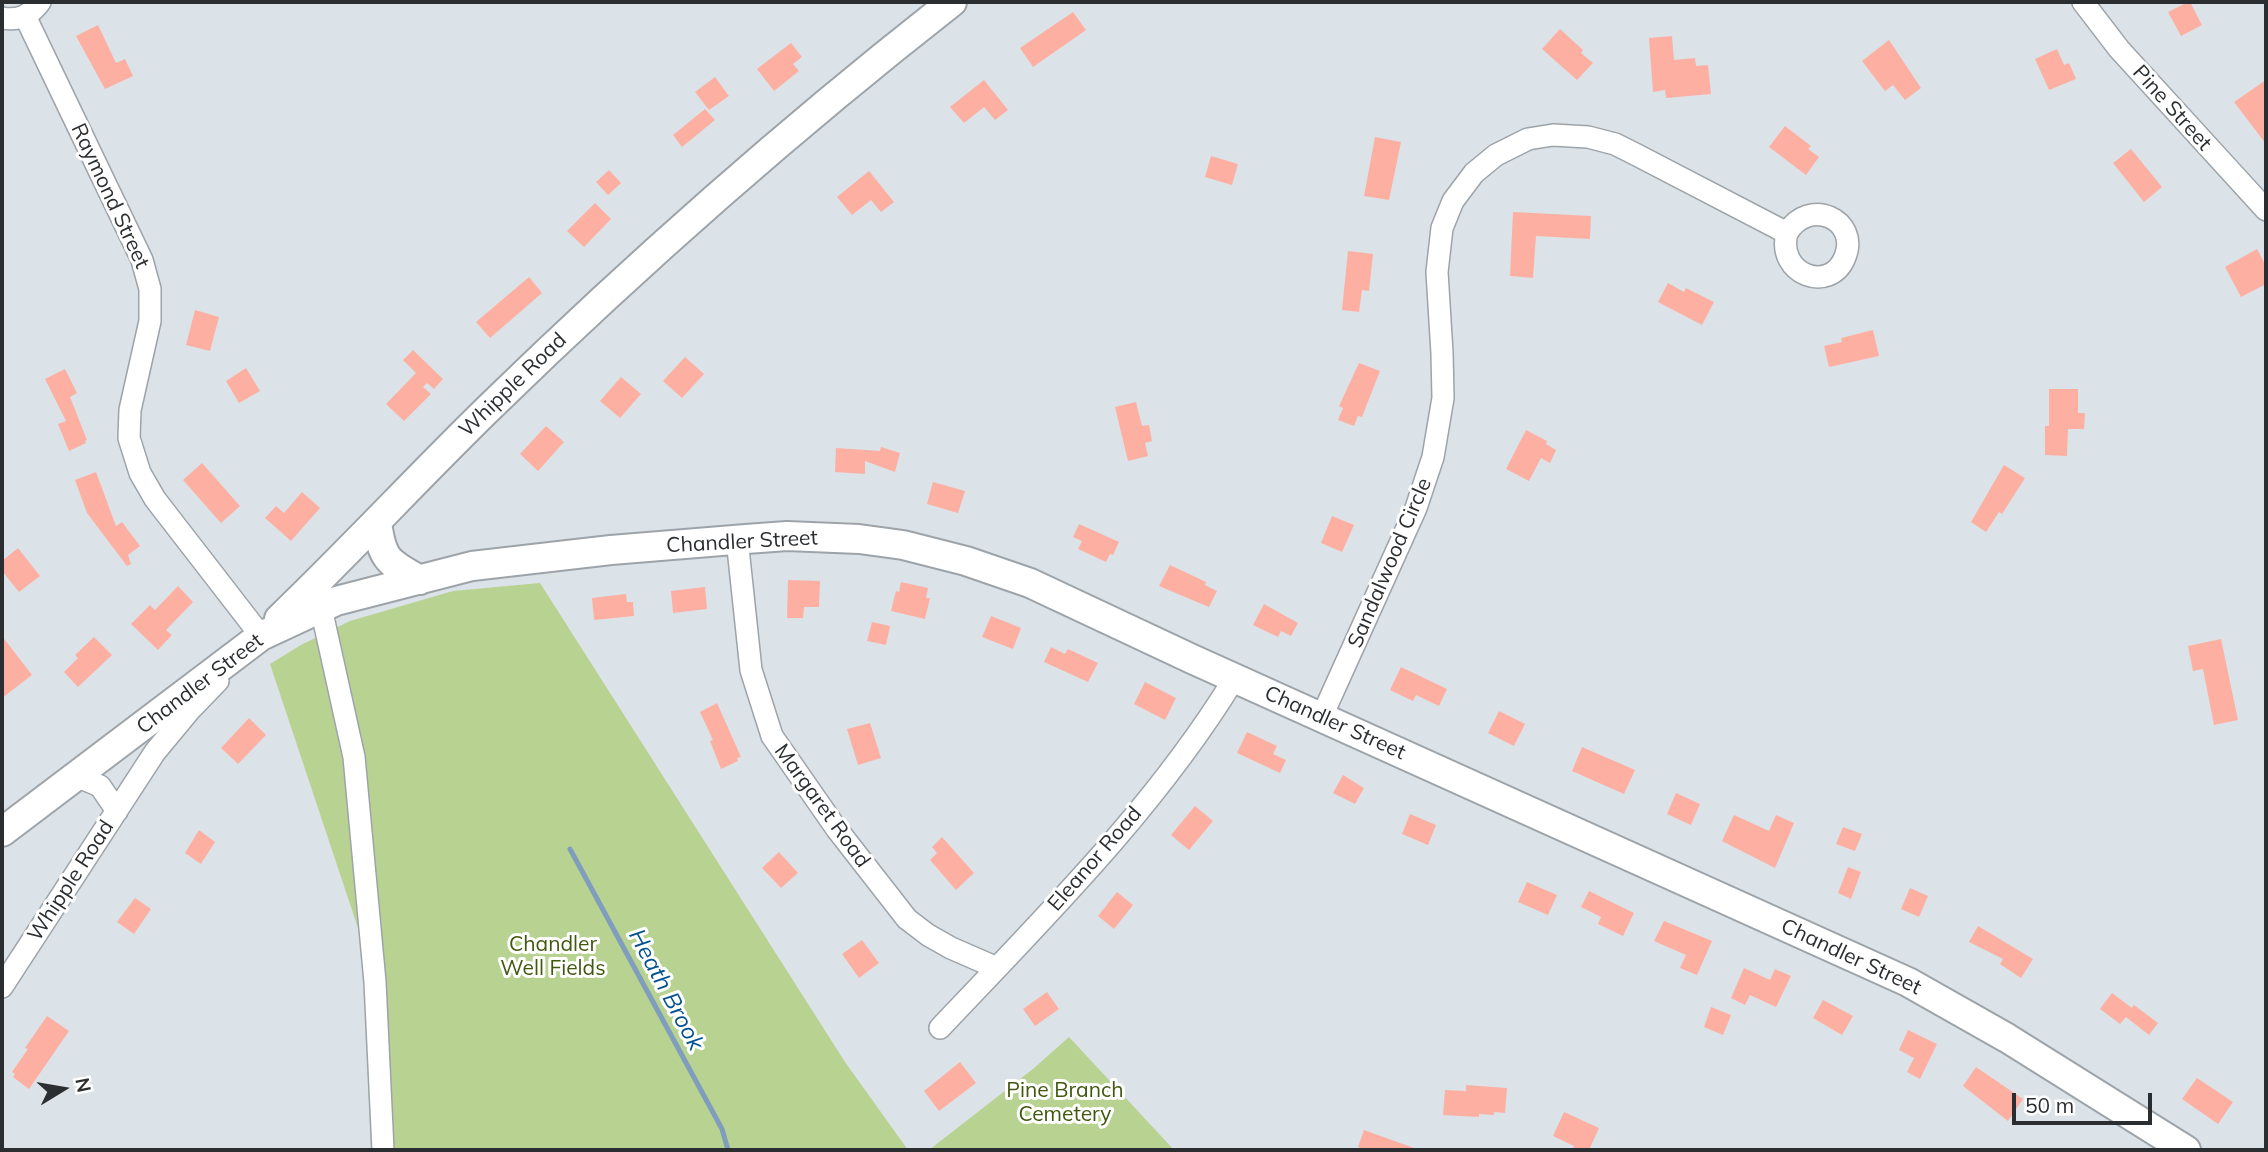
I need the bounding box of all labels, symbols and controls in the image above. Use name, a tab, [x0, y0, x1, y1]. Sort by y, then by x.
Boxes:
street label: Pine Street	[2127, 60, 2217, 156]
street label: Raymond Street	[65, 120, 155, 272]
street label: Whipple Road	[454, 328, 572, 442]
street label: Sandalwood Circle	[1343, 474, 1437, 652]
street label: Chandler Street	[666, 525, 818, 559]
street label: Chandler Street	[132, 628, 268, 740]
street label: Chandler Street	[1261, 681, 1409, 765]
street label: Margaret Road	[769, 739, 875, 873]
street label: Eleanor Road	[1043, 802, 1147, 916]
street label: Whipple Road	[23, 816, 119, 946]
street label: Chandler Street	[1777, 914, 1925, 1000]
water label: Heath Brook	[622, 925, 710, 1055]
park label: Chandler Well Fields	[500, 932, 606, 982]
north arrow	[28, 1054, 98, 1124]
text: N	[70, 1076, 97, 1094]
park label: Pine Branch Cemetery	[1006, 1078, 1124, 1128]
scale bar	[2016, 1078, 2156, 1122]
text: 50 m	[2025, 1092, 2074, 1118]

